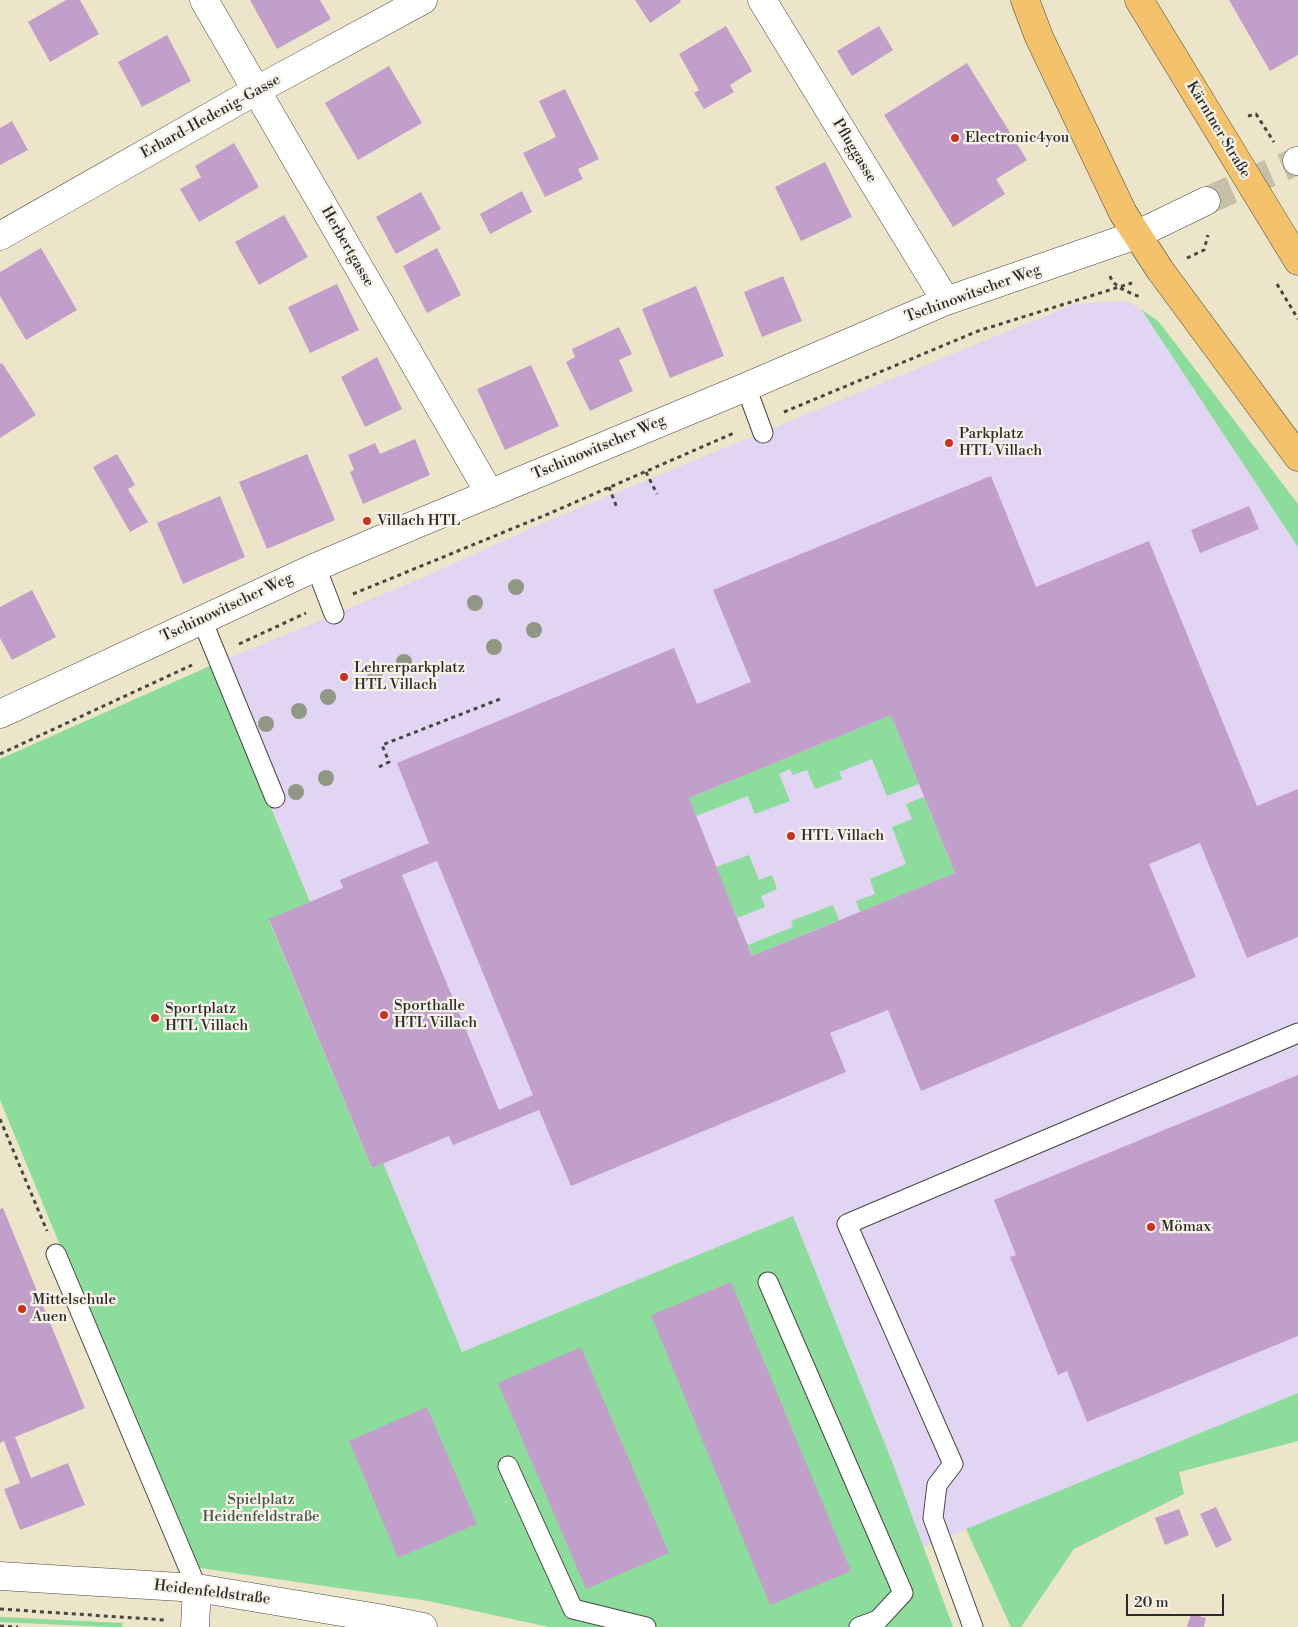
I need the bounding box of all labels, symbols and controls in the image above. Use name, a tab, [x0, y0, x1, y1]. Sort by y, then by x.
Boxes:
street label: Erhard-Hedenig-Gasse	[138, 71, 284, 163]
street label: Kärntner Straße	[1182, 78, 1254, 182]
street label: Pfluggasse	[828, 116, 880, 186]
place label: Electronic4you	[965, 129, 1069, 147]
marker: Electronic4you	[949, 132, 961, 144]
street label: Herbertgasse	[317, 203, 377, 291]
street label: Tschinowitscher Weg	[903, 261, 1043, 327]
street label: Tschinowitscher Weg	[530, 412, 668, 484]
place label: Parkplatz HTL Villach	[959, 425, 1042, 460]
marker: Parkplatz HTL Villach	[943, 437, 955, 449]
place label: Villach HTL	[377, 512, 460, 530]
marker: Villach HTL	[361, 515, 373, 527]
street label: Tschinowitscher Weg	[158, 570, 296, 646]
place label: Lehrerparkplatz HTL Villach	[354, 659, 465, 694]
marker: Lehrerparkplatz HTL Villach	[338, 671, 350, 683]
place label: HTL Villach	[801, 827, 884, 845]
marker: HTL Villach	[785, 830, 797, 842]
place label: Sporthalle HTL Villach	[394, 997, 477, 1032]
place label: Sportplatz HTL Villach	[165, 1000, 248, 1035]
marker: Sporthalle HTL Villach	[378, 1009, 390, 1021]
marker: Sportplatz HTL Villach	[149, 1012, 161, 1024]
place label: Mömax	[1161, 1218, 1211, 1236]
marker: Mömax	[1145, 1221, 1157, 1233]
place label: Mittelschule Auen	[32, 1291, 116, 1326]
marker: Mittelschule Auen	[16, 1303, 28, 1315]
park label: Spielplatz Heidenfeldstraße	[202, 1491, 320, 1526]
street label: Heidenfeldstraße	[153, 1577, 271, 1609]
scale bar	[1128, 1584, 1226, 1616]
text: 20 m	[1134, 1593, 1169, 1612]

